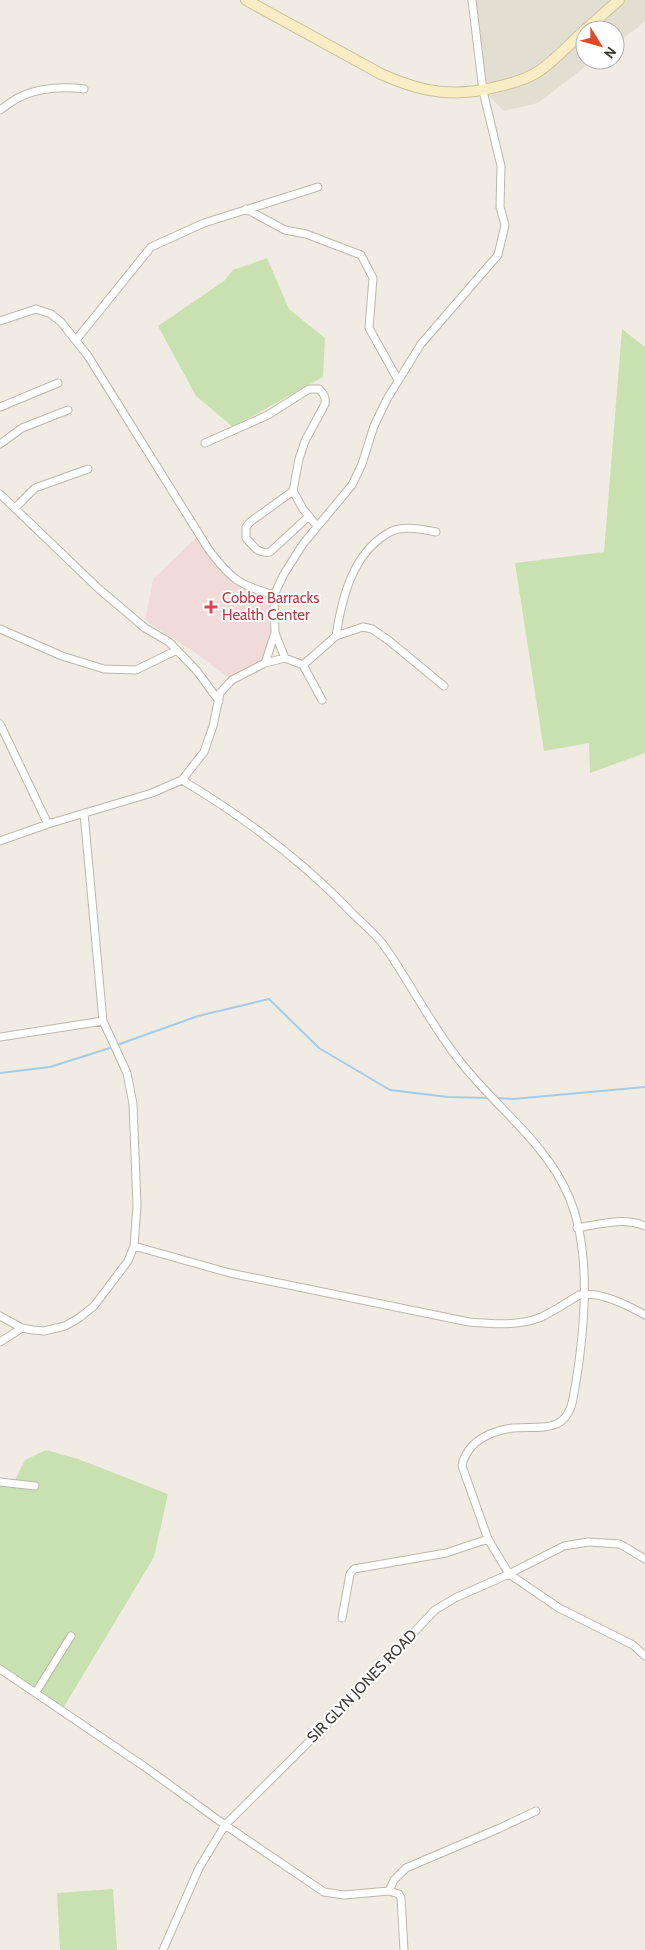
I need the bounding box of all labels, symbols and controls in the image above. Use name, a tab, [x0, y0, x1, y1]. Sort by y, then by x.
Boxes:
north arrow	[575, 20, 625, 70]
text: N	[600, 43, 621, 62]
place label: Cobbe Barracks Health Center	[222, 589, 319, 624]
marker: Cobbe Barracks Health Center	[204, 600, 218, 614]
street label: SIR GLYN JONES ROAD	[303, 1626, 421, 1746]

